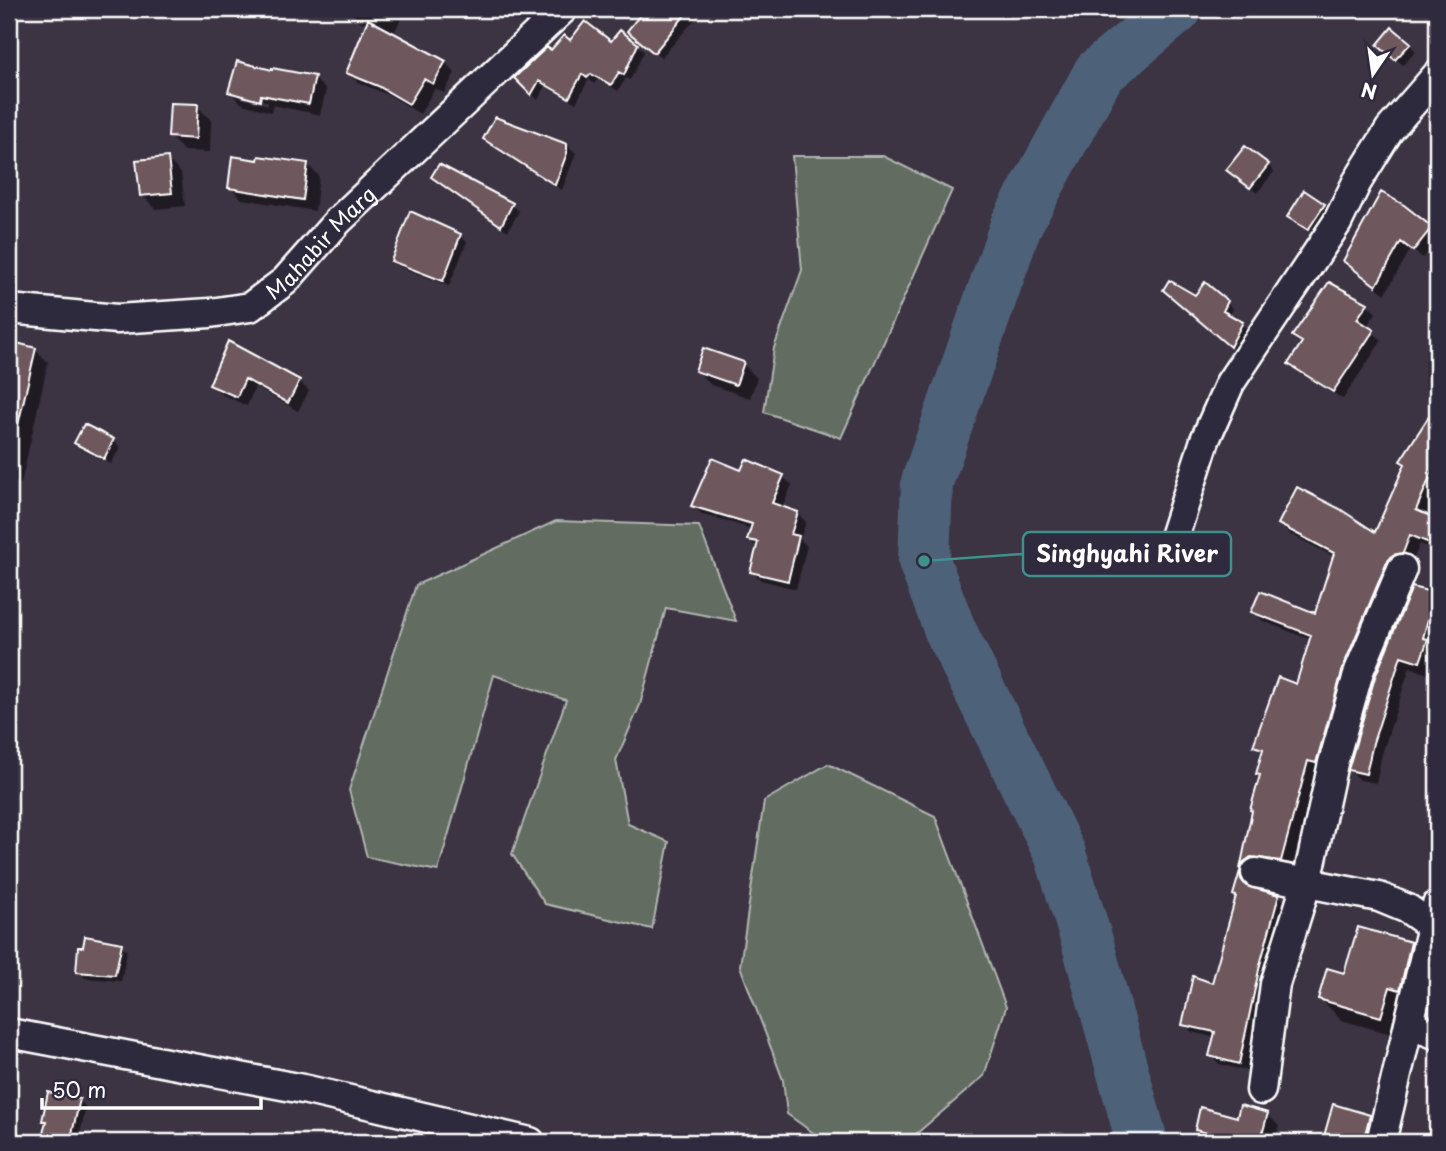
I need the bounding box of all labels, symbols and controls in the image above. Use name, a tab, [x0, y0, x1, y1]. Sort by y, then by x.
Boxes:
north arrow	[1338, 38, 1408, 108]
text: N	[1358, 76, 1379, 107]
street label: Mahabir Marg	[258, 178, 382, 306]
callout: Singhyahi River	[1023, 532, 1231, 576]
text: Singhyahi River	[1036, 535, 1218, 570]
scale bar	[42, 1067, 261, 1111]
text: 50 m	[52, 1073, 106, 1105]

